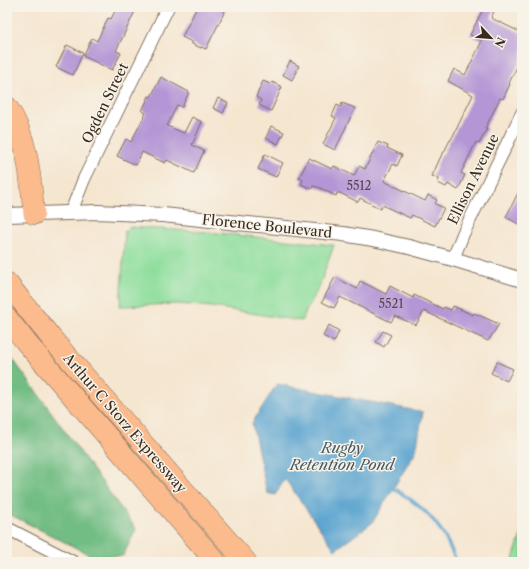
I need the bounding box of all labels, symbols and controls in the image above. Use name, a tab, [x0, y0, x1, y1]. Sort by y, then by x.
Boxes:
north arrow	[471, 18, 511, 58]
text: N	[491, 35, 508, 50]
street label: Ogden Street	[78, 60, 132, 146]
street label: Ellison Avenue	[443, 131, 503, 227]
house number: 5512	[347, 178, 372, 193]
street label: Florence Boulevard	[201, 210, 333, 242]
house number: 5521	[379, 296, 403, 311]
street label: Arthur C Storz Expressway	[59, 349, 191, 497]
water label: Rugby Retention Pond	[289, 438, 396, 474]

